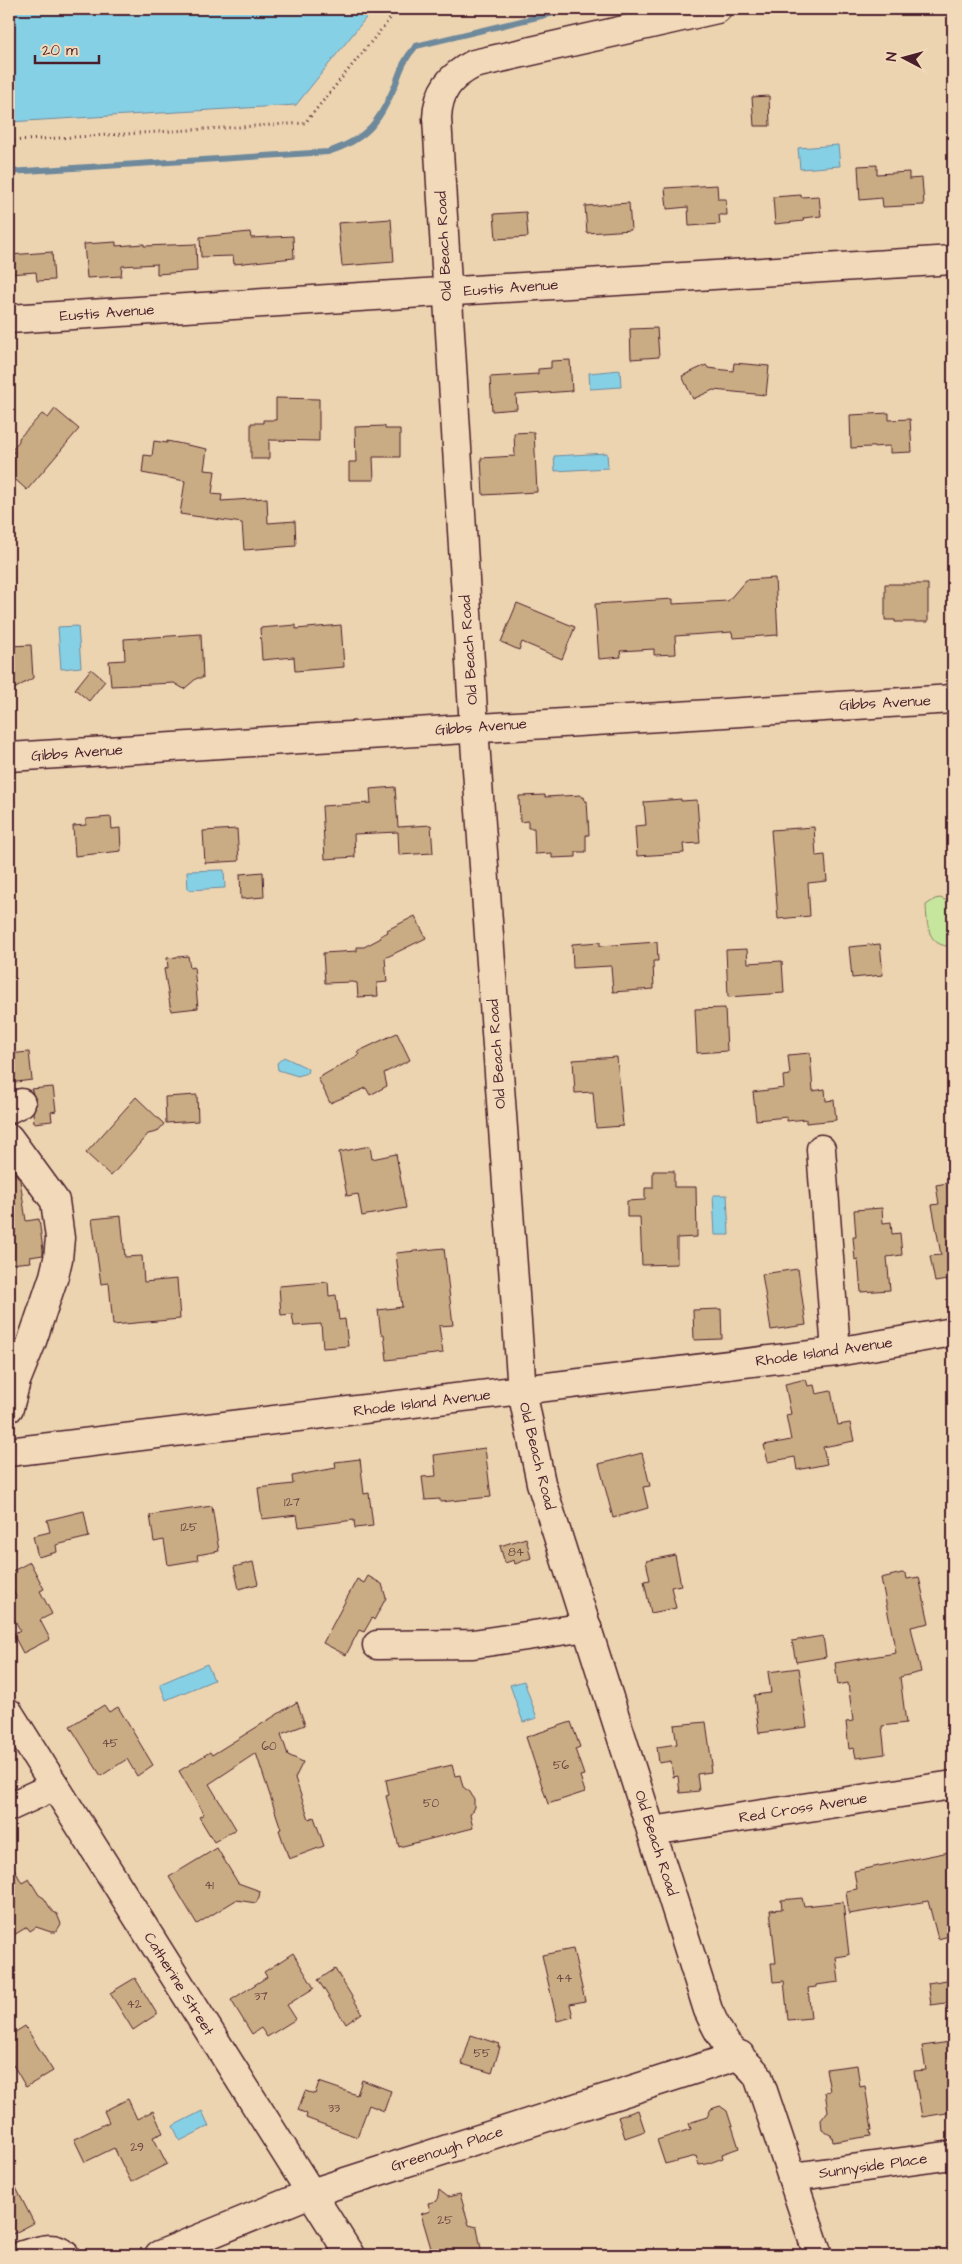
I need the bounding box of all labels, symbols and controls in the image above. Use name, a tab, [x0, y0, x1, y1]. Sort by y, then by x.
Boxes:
scale bar	[35, 32, 99, 64]
north arrow	[880, 32, 930, 82]
text: 20 m	[42, 40, 78, 61]
text: N	[882, 51, 902, 62]
street label: Old Beach Road	[431, 190, 457, 301]
street label: Eustis Avenue	[463, 274, 559, 302]
street label: Eustis Avenue	[59, 299, 155, 327]
street label: Old Beach Road	[455, 594, 483, 706]
street label: Gibbs Avenue	[839, 690, 931, 716]
street label: Gibbs Avenue	[434, 713, 528, 741]
street label: Gibbs Avenue	[30, 739, 124, 767]
street label: Old Beach Road	[483, 998, 511, 1110]
street label: Rhode Island Avenue	[754, 1332, 894, 1372]
street label: Rhode Island Avenue	[352, 1384, 492, 1422]
street label: Old Beach Road	[514, 1400, 561, 1512]
house number: 127	[284, 1494, 301, 1511]
house number: 125	[181, 1519, 198, 1536]
house number: 84	[508, 1544, 524, 1561]
house number: 45	[102, 1735, 119, 1752]
house number: 60	[261, 1738, 277, 1755]
house number: 56	[553, 1757, 569, 1774]
street label: Old Beach Road	[629, 1787, 683, 1899]
street label: Red Cross Avenue	[737, 1787, 869, 1829]
house number: 50	[423, 1795, 439, 1812]
house number: 41	[204, 1877, 214, 1894]
street label: Catherine Street	[139, 1928, 219, 2040]
house number: 44	[556, 1970, 572, 1987]
house number: 37	[254, 1988, 268, 2005]
house number: 42	[126, 1996, 142, 2013]
house number: 55	[474, 2045, 491, 2062]
house number: 33	[328, 2100, 340, 2117]
street label: Greenough Place	[388, 2121, 506, 2178]
house number: 29	[130, 2139, 144, 2156]
street label: Sunnyside Place	[817, 2148, 929, 2185]
house number: 25	[437, 2212, 453, 2229]

